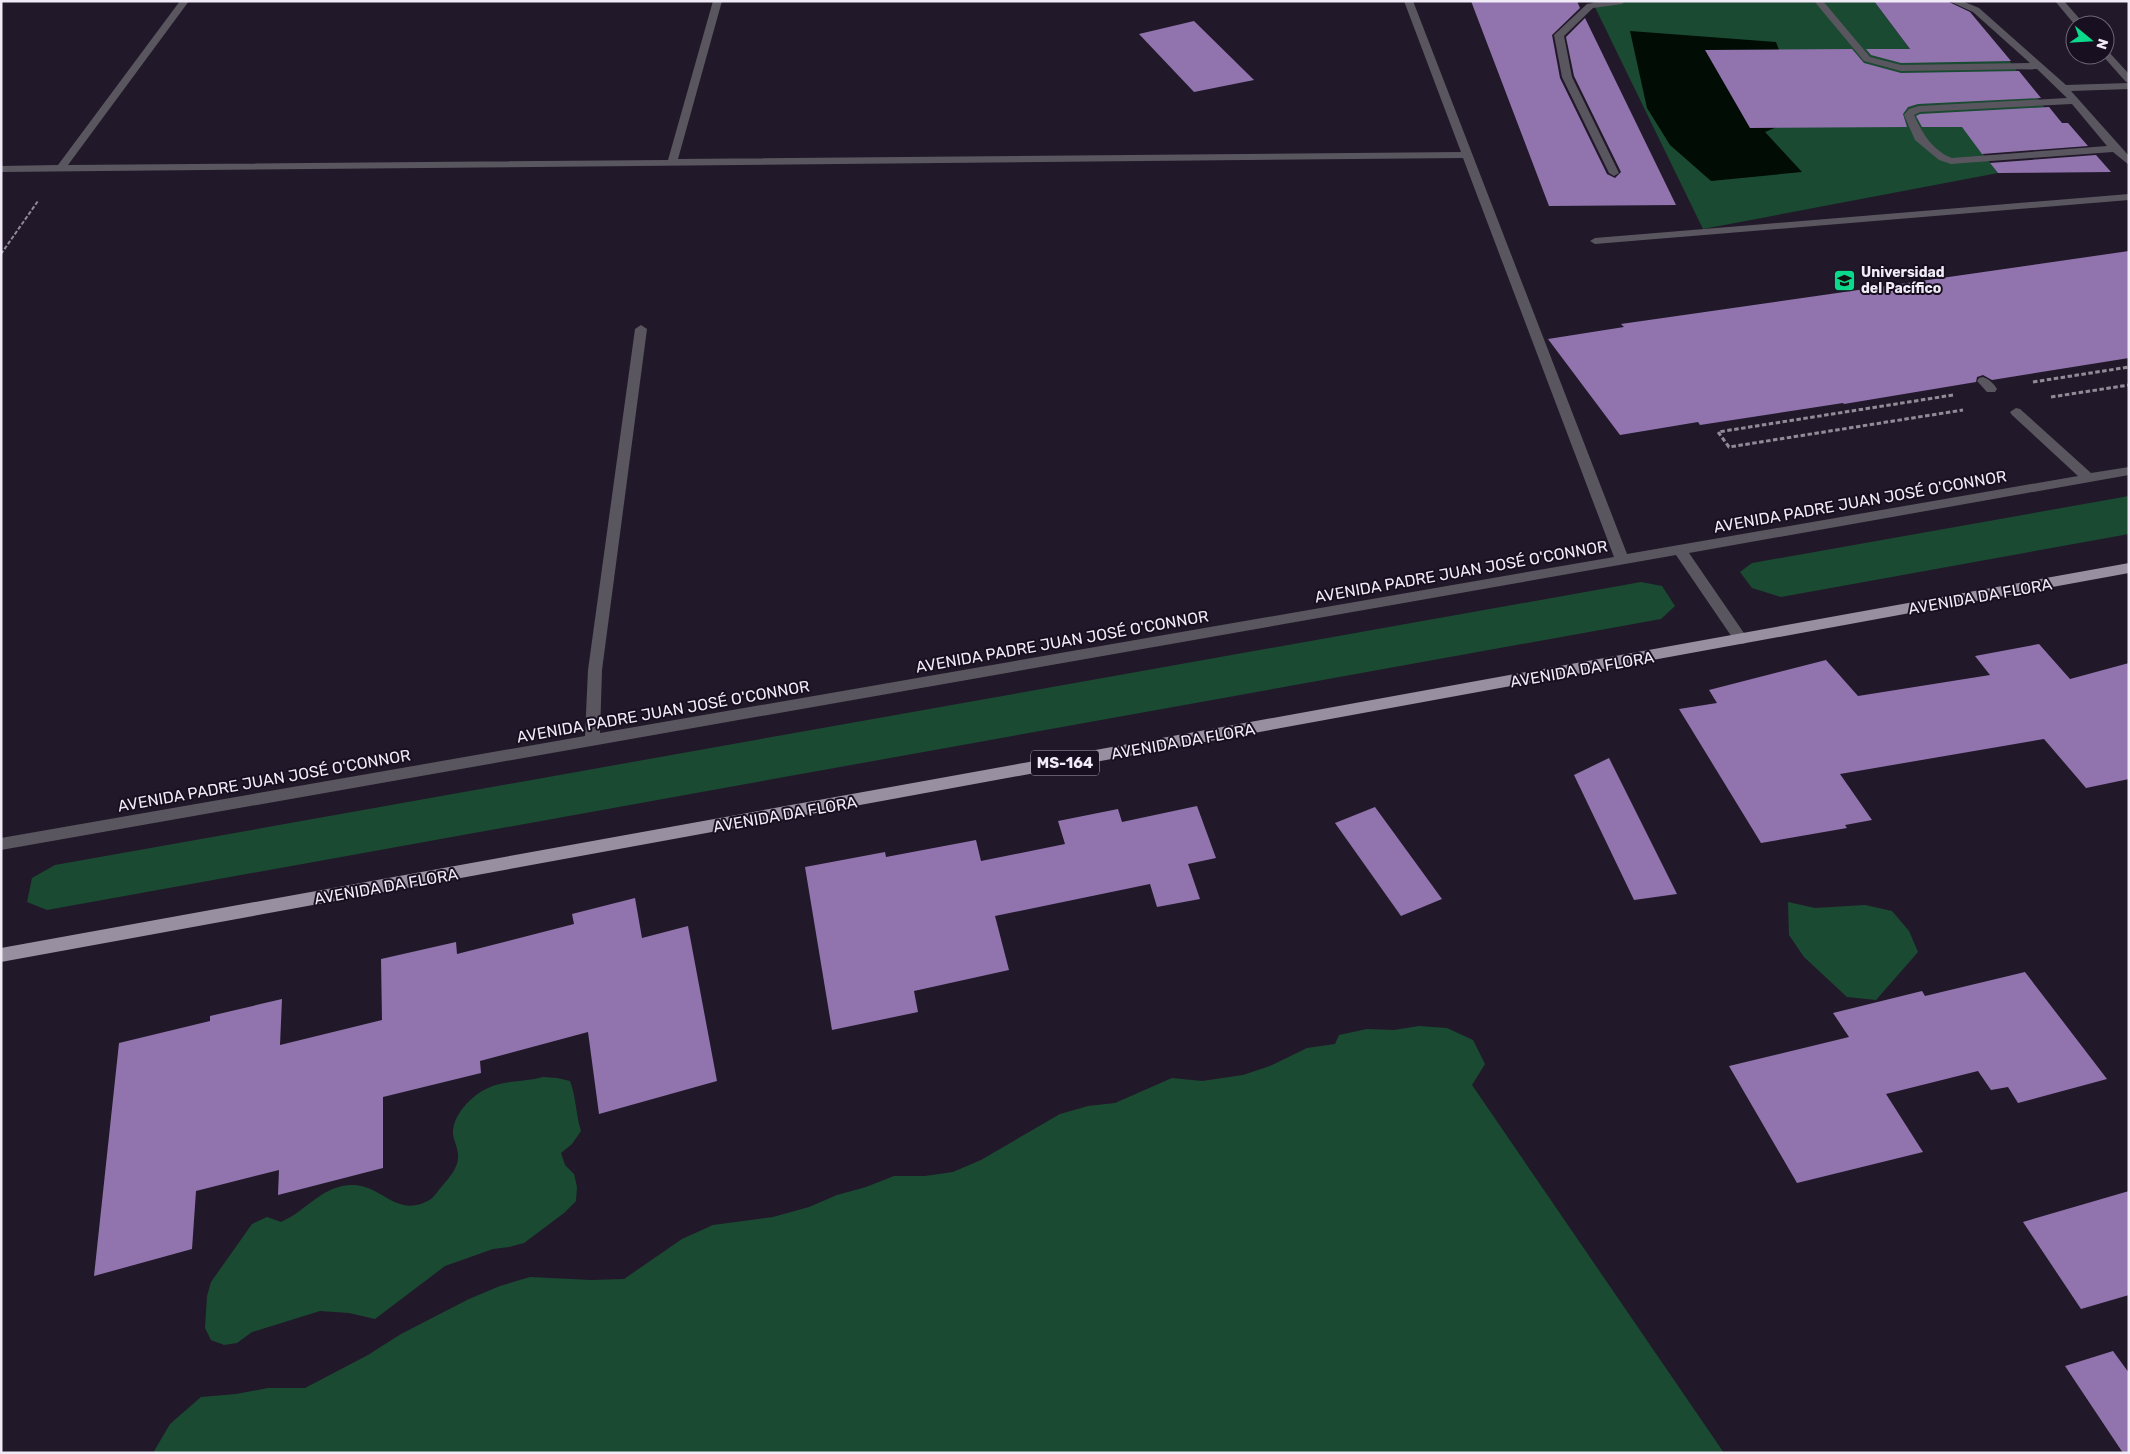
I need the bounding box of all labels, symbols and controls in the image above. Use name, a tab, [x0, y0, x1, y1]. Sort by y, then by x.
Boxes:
north arrow	[2065, 15, 2115, 65]
text: N	[2092, 36, 2112, 51]
place label: Universidad del Pacífico	[1861, 264, 1945, 297]
school or university icon: Universidad del Pacífico	[1833, 268, 1857, 292]
street label: AVENIDA PADRE JUAN JOSÉ O'CONNOR	[1712, 466, 2008, 537]
street label: AVENIDA PADRE JUAN JOSÉ O'CONNOR	[1313, 536, 1609, 607]
street label: AVENIDA DA FLORA	[1907, 574, 2054, 619]
street label: AVENIDA PADRE JUAN JOSÉ O'CONNOR	[914, 606, 1210, 677]
street label: AVENIDA DA FLORA	[1509, 647, 1656, 692]
street label: AVENIDA PADRE JUAN JOSÉ O'CONNOR	[515, 676, 811, 747]
street label: AVENIDA DA FLORA	[1110, 719, 1257, 764]
street label: AVENIDA PADRE JUAN JOSÉ O'CONNOR	[116, 745, 412, 816]
road number: MS-164	[1031, 750, 1099, 776]
street label: AVENIDA DA FLORA	[712, 792, 859, 837]
street label: AVENIDA DA FLORA	[313, 864, 460, 909]

